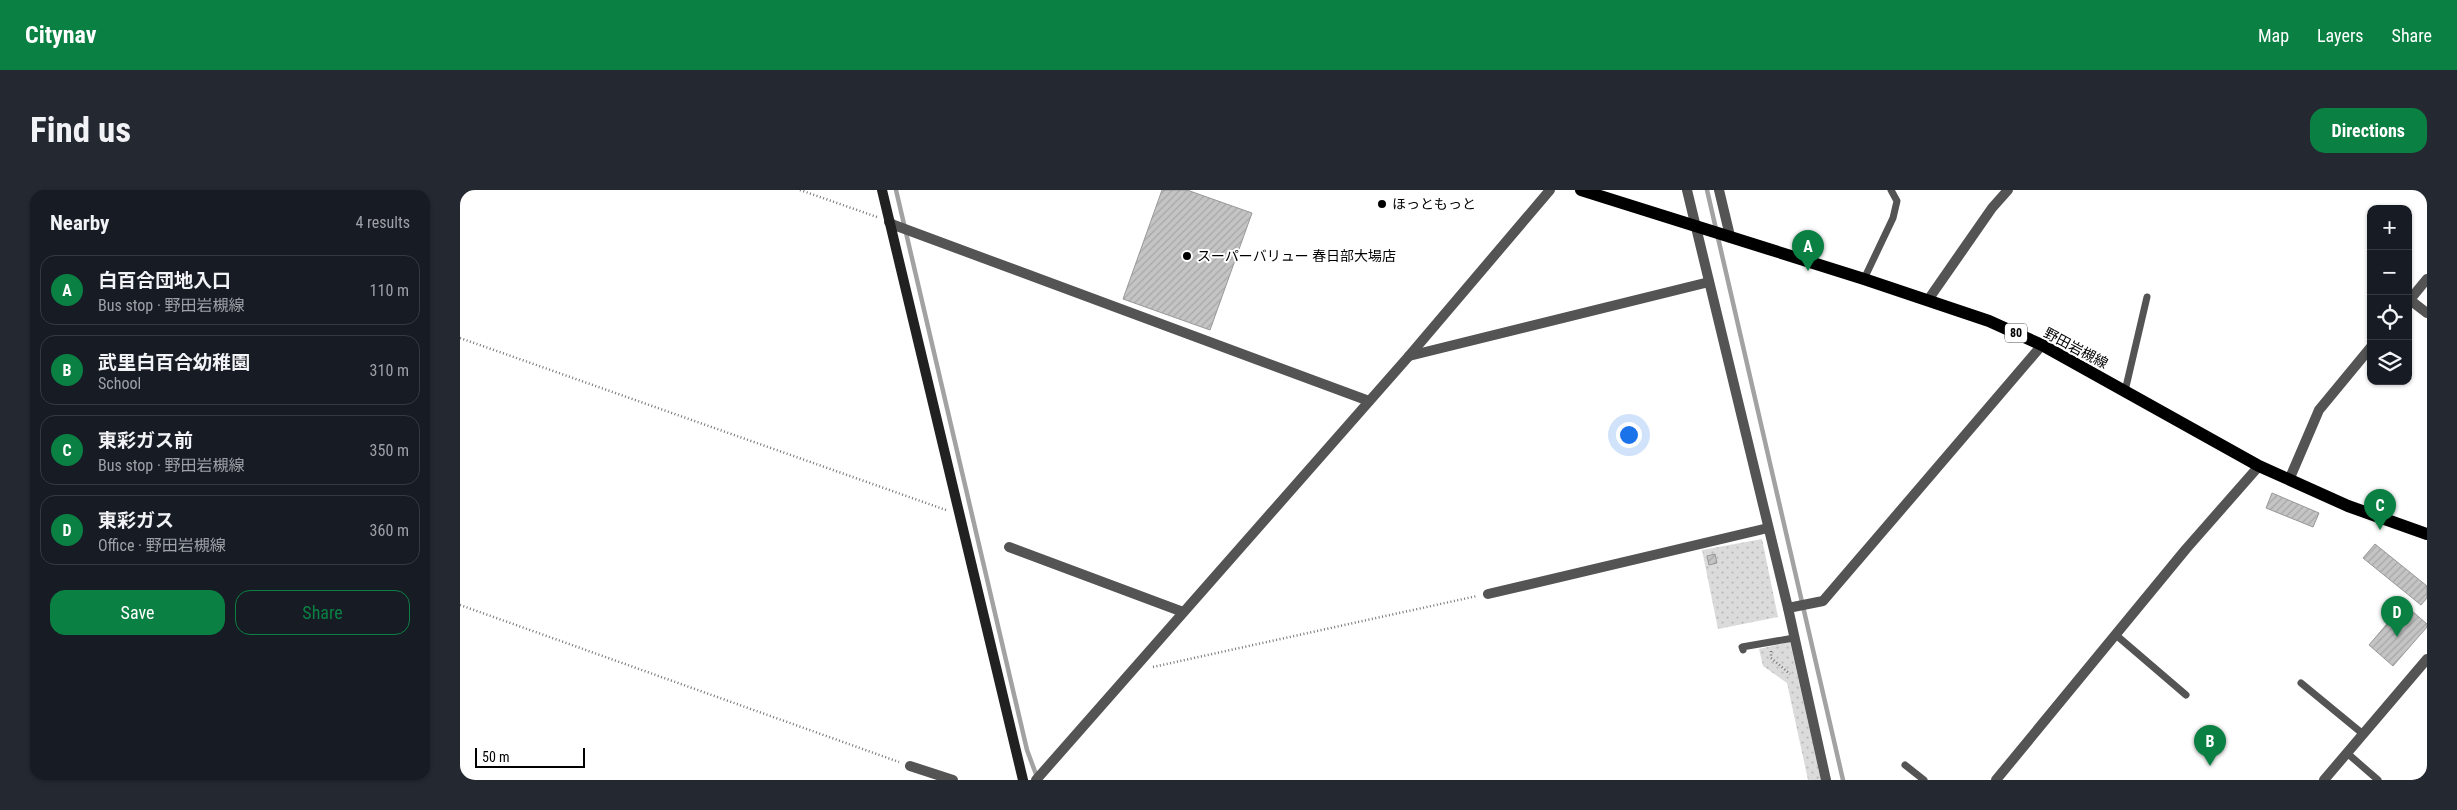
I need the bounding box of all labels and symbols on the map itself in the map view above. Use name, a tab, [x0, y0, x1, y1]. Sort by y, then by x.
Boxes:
place label: ほっともっと	[1392, 196, 1476, 212]
marker: ほっともっと	[1376, 198, 1388, 210]
pin: A	[1792, 230, 1824, 271]
place label: スーパーバリュー 春日部大場店	[1197, 248, 1396, 264]
marker: スーパーバリュー 春日部大場店	[1181, 250, 1193, 262]
road number: 80	[2005, 324, 2027, 342]
street label: 野田岩槻線	[2041, 325, 2111, 371]
your location	[1616, 422, 1642, 448]
pin: C	[2364, 489, 2396, 530]
pin: D	[2381, 596, 2413, 637]
pin: B	[2194, 725, 2226, 766]
scale bar	[475, 745, 585, 768]

